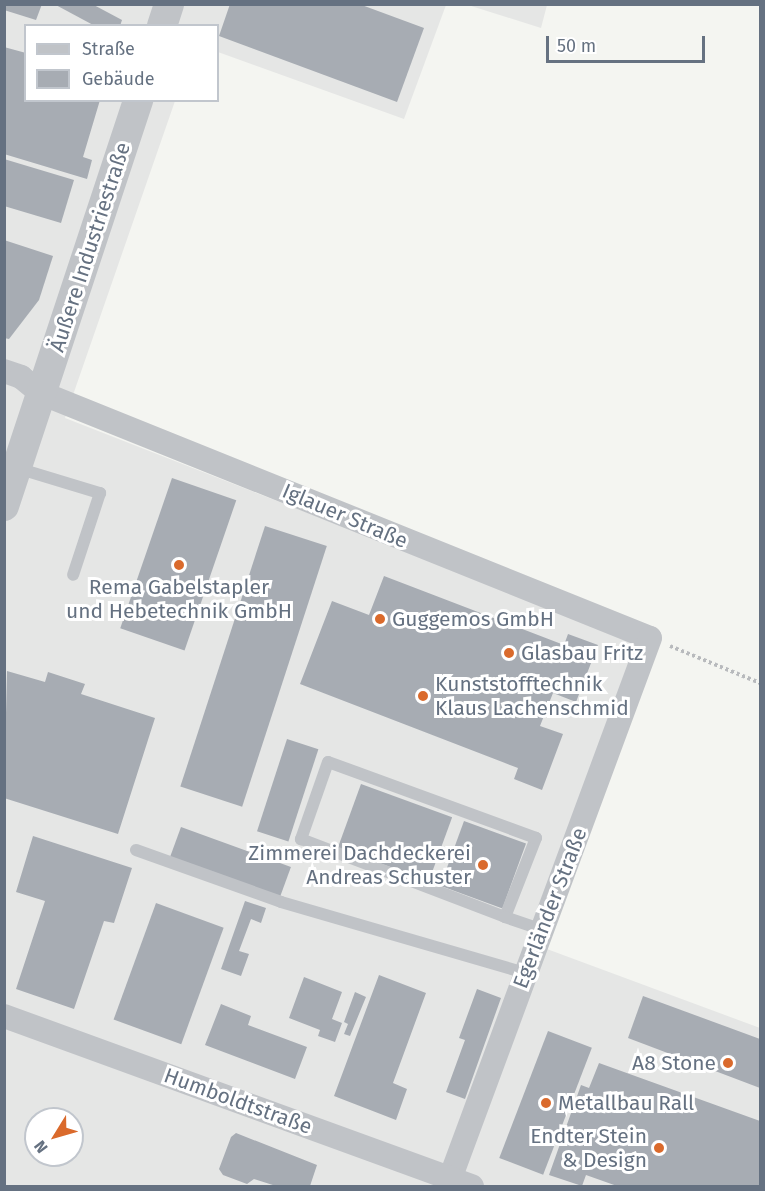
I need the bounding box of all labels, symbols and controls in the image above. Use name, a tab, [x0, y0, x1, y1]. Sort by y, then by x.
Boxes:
legend	[24, 24, 219, 102]
scale bar	[549, 24, 708, 62]
text: 50 m	[557, 35, 596, 57]
text: Straße	[82, 38, 135, 60]
text: Gebäude	[82, 68, 155, 90]
street label: Äußere Industriestraße	[44, 139, 136, 355]
street label: Iglauer Straße	[279, 478, 411, 554]
marker: Rema Gabelstapler und Hebetechnik GmbH	[172, 558, 186, 572]
place label: Rema Gabelstapler und Hebetechnik GmbH	[66, 574, 292, 624]
place label: Guggemos GmbH	[392, 606, 554, 632]
marker: Guggemos GmbH	[373, 612, 387, 626]
place label: Glasbau Fritz	[521, 640, 643, 666]
marker: Glasbau Fritz	[502, 646, 516, 660]
place label: Kunststofftechnik Klaus Lachenschmid	[435, 671, 629, 721]
marker: Kunststofftechnik Klaus Lachenschmid	[416, 689, 430, 703]
street label: Egerländer Straße	[508, 824, 592, 992]
place label: Zimmerei Dachdeckerei Andreas Schuster	[248, 840, 471, 890]
marker: Zimmerei Dachdeckerei Andreas Schuster	[476, 858, 490, 872]
place label: A8 Stone	[632, 1050, 716, 1076]
marker: A8 Stone	[721, 1056, 735, 1070]
street label: Humboldtstraße	[161, 1063, 315, 1139]
place label: Metallbau Rall	[558, 1090, 694, 1116]
marker: Metallbau Rall	[539, 1096, 553, 1110]
north arrow	[24, 1107, 84, 1167]
place label: Endter Stein & Design	[530, 1123, 647, 1173]
text: N	[30, 1137, 52, 1157]
marker: Endter Stein & Design	[652, 1141, 666, 1155]

